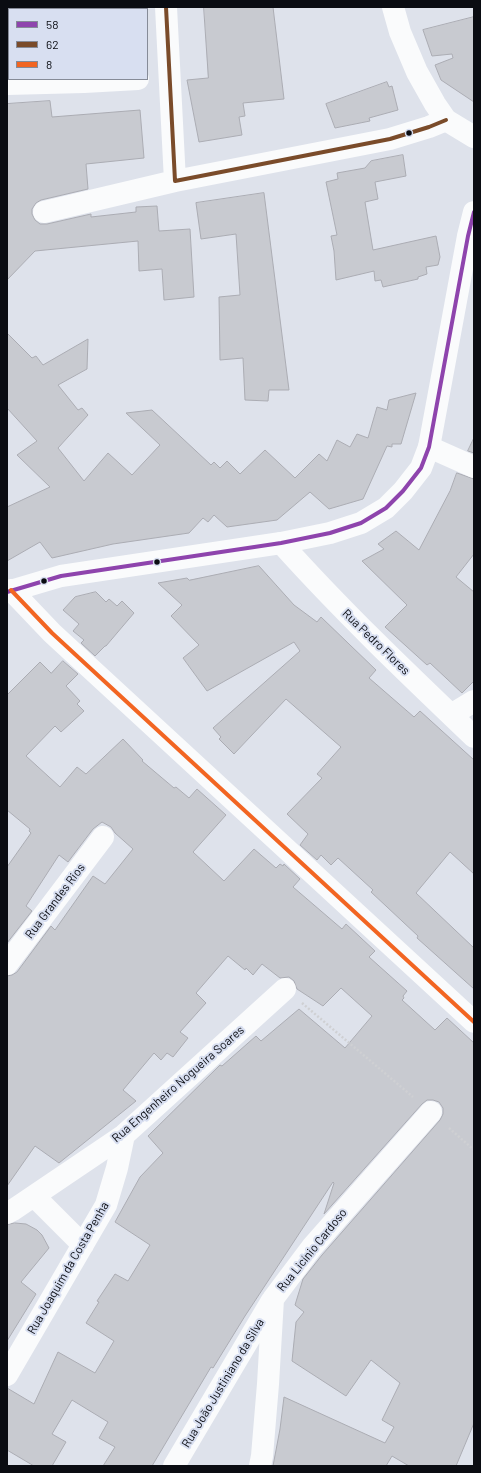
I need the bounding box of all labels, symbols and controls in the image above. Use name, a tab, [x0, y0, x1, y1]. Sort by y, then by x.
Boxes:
legend	[8, 8, 148, 80]
text: 58	[46, 17, 58, 31]
text: 62	[46, 37, 59, 51]
text: 8	[46, 57, 52, 71]
unlabelled marker	[404, 128, 414, 138]
unlabelled marker	[152, 557, 162, 567]
unlabelled marker	[39, 576, 49, 586]
street label: Rua Pedro Flores	[339, 606, 413, 678]
street label: Rua Grandes Rios	[22, 861, 88, 941]
street label: Rua Engenheiro Nogueira Soares	[109, 1023, 247, 1145]
street label: Rua Joaquim da Costa Penha	[24, 1199, 112, 1337]
street label: Rua Licínio Cardoso	[274, 1206, 350, 1294]
street label: Rua João Justiniano da Silva	[179, 1316, 267, 1450]

